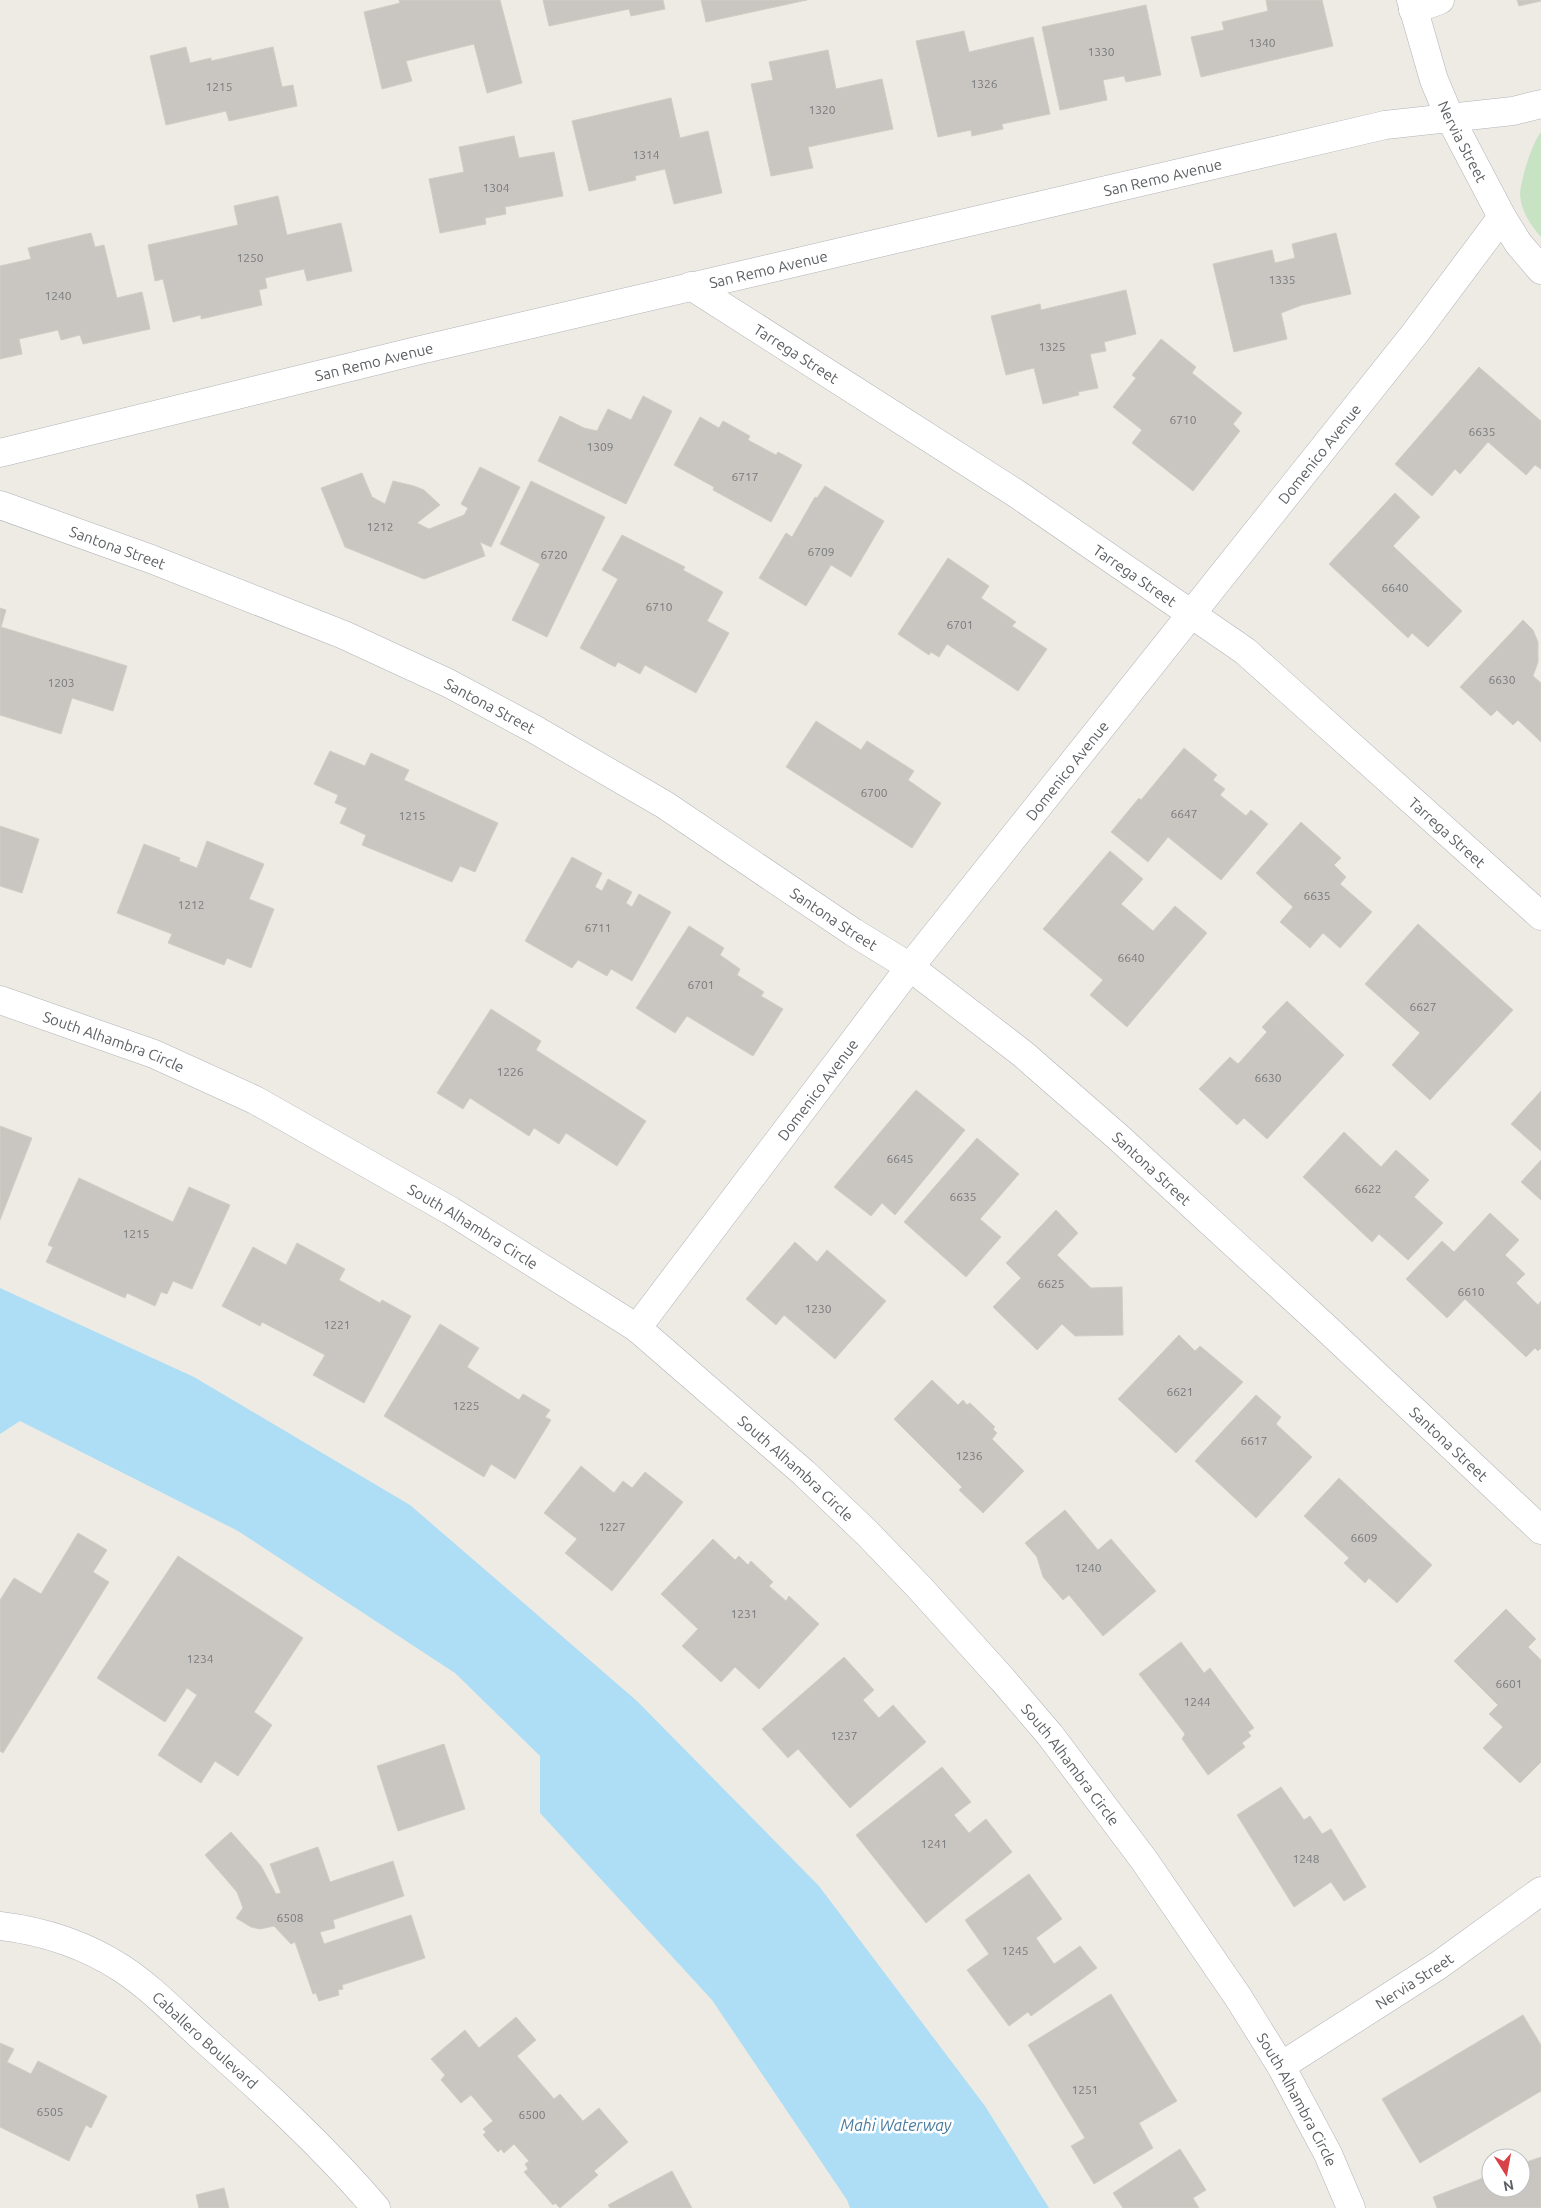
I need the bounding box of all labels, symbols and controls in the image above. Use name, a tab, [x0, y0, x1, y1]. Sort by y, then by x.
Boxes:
house number: 1340	[1248, 36, 1276, 49]
house number: 1330	[1087, 45, 1115, 58]
house number: 1326	[970, 77, 998, 90]
house number: 1215	[205, 80, 233, 93]
street label: Nervia Street	[1435, 98, 1491, 185]
house number: 1320	[808, 103, 836, 116]
house number: 1314	[632, 148, 660, 161]
street label: San Remo Avenue	[1102, 155, 1223, 199]
house number: 1304	[482, 181, 510, 194]
street label: San Remo Avenue	[707, 247, 829, 291]
house number: 1250	[236, 251, 264, 264]
house number: 1335	[1268, 273, 1296, 286]
house number: 1240	[44, 289, 72, 302]
street label: Tarrega Street	[751, 320, 842, 386]
street label: San Remo Avenue	[313, 339, 435, 384]
house number: 1325	[1038, 340, 1066, 353]
street label: Domenico Avenue	[1274, 400, 1364, 507]
house number: 6710	[1169, 413, 1197, 426]
house number: 6635	[1468, 425, 1496, 438]
house number: 1309	[586, 440, 614, 453]
house number: 6717	[731, 470, 759, 483]
house number: 1212	[366, 520, 394, 533]
street label: Santona Street	[68, 522, 168, 572]
street label: Tarrega Street	[1090, 541, 1180, 610]
house number: 6709	[807, 545, 835, 558]
house number: 6720	[540, 548, 568, 561]
house number: 6640	[1381, 581, 1409, 594]
house number: 6710	[645, 600, 673, 613]
house number: 6701	[946, 618, 974, 631]
house number: 6630	[1488, 673, 1516, 686]
street label: Santona Street	[442, 674, 538, 737]
house number: 1203	[47, 676, 75, 689]
street label: Domenico Avenue	[1022, 717, 1112, 824]
house number: 6700	[860, 786, 888, 799]
street label: Tarrega Street	[1406, 793, 1489, 871]
house number: 6647	[1170, 807, 1198, 820]
house number: 1215	[398, 809, 426, 822]
street label: Santona Street	[787, 884, 881, 953]
house number: 6635	[1303, 889, 1331, 902]
house number: 1212	[177, 898, 205, 911]
house number: 6711	[584, 921, 612, 934]
house number: 6640	[1117, 951, 1145, 964]
house number: 6701	[687, 978, 715, 991]
house number: 6627	[1409, 1000, 1437, 1013]
street label: South Alhambra Circle	[41, 1007, 187, 1075]
street label: Domenico Avenue	[774, 1036, 861, 1144]
house number: 1226	[496, 1065, 524, 1078]
house number: 6630	[1254, 1071, 1282, 1084]
street label: Santona Street	[1109, 1128, 1195, 1209]
house number: 6645	[886, 1152, 914, 1165]
street label: South Alhambra Circle	[405, 1180, 541, 1272]
house number: 6622	[1354, 1182, 1382, 1195]
house number: 6635	[949, 1190, 977, 1203]
house number: 1215	[122, 1227, 150, 1240]
house number: 6625	[1037, 1277, 1065, 1290]
house number: 6610	[1457, 1285, 1485, 1298]
house number: 1230	[804, 1302, 832, 1315]
house number: 1221	[323, 1318, 351, 1331]
house number: 6621	[1166, 1385, 1194, 1398]
house number: 1225	[452, 1399, 480, 1412]
street label: Santona Street	[1407, 1403, 1492, 1484]
street label: South Alhambra Circle	[735, 1411, 857, 1524]
house number: 6617	[1240, 1434, 1268, 1447]
house number: 1236	[955, 1449, 983, 1462]
house number: 1227	[598, 1520, 626, 1533]
house number: 6609	[1350, 1531, 1378, 1544]
house number: 1240	[1074, 1561, 1102, 1574]
house number: 1231	[730, 1607, 758, 1620]
house number: 1234	[186, 1652, 214, 1665]
house number: 6601	[1495, 1677, 1523, 1690]
house number: 1244	[1183, 1695, 1211, 1708]
street label: South Alhambra Circle	[1018, 1700, 1123, 1829]
house number: 1237	[830, 1729, 858, 1742]
house number: 1241	[920, 1837, 948, 1850]
house number: 1248	[1292, 1852, 1320, 1865]
house number: 6508	[276, 1911, 304, 1924]
house number: 1245	[1001, 1944, 1029, 1957]
street label: Nervia Street	[1372, 1949, 1456, 2012]
street label: Caballero Boulevard	[149, 1988, 261, 2092]
street label: South Alhambra Circle	[1254, 2030, 1341, 2169]
house number: 1251	[1071, 2083, 1099, 2096]
house number: 6505	[36, 2105, 64, 2118]
house number: 6500	[518, 2108, 546, 2121]
water label: Mahi Waterway	[841, 2116, 952, 2134]
north arrow	[1481, 2148, 1531, 2198]
text: N	[1502, 2177, 1515, 2195]

